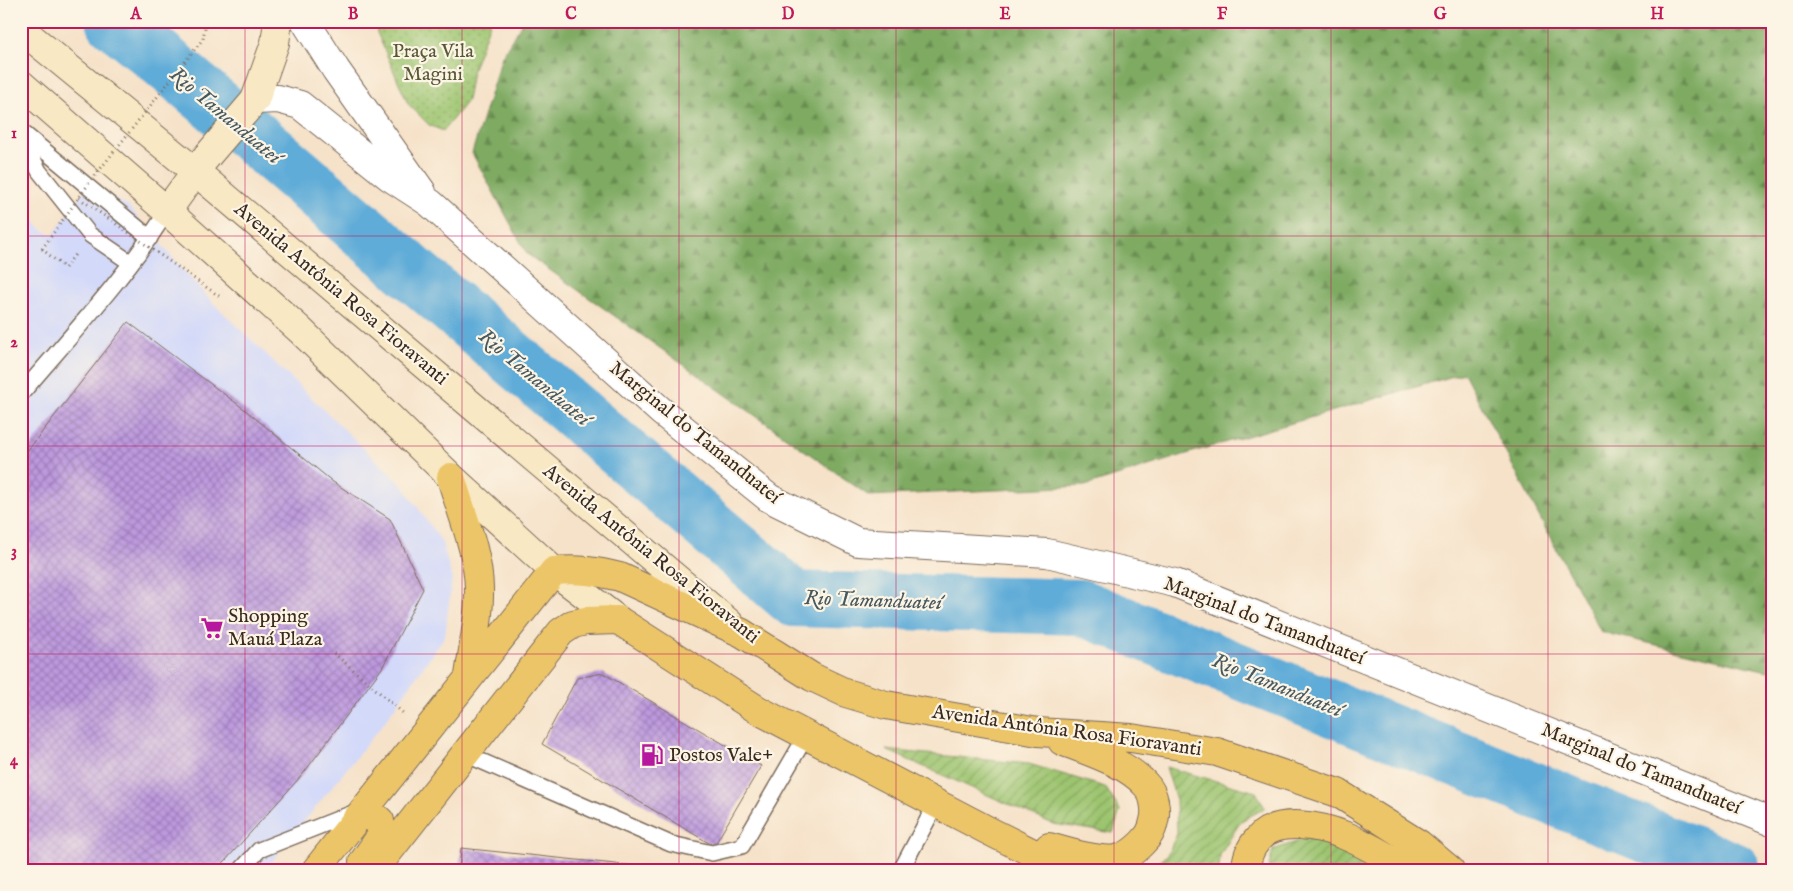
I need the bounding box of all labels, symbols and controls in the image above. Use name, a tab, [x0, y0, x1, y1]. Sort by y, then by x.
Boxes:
text: A	[130, 5, 143, 25]
text: B	[348, 5, 359, 25]
text: C	[565, 5, 577, 25]
text: D	[782, 5, 795, 25]
text: E	[999, 5, 1011, 25]
text: F	[1217, 5, 1228, 25]
text: G	[1434, 5, 1447, 25]
text: H	[1650, 5, 1664, 25]
park label: Praça Vila Magini	[392, 39, 474, 87]
water label: Rio Tamanduateí	[164, 61, 290, 173]
text: 1	[11, 124, 17, 144]
street label: Avenida Antônia Rosa Fioravanti	[228, 196, 453, 391]
water label: Rio Tamanduateí	[473, 323, 599, 435]
text: 2	[10, 333, 18, 353]
street label: Marginal do Tamanduateí	[604, 356, 787, 511]
street label: Avenida Antônia Rosa Fioravanti	[537, 458, 765, 649]
text: 3	[11, 542, 17, 562]
street label: Marginal do Tamanduateí	[1160, 571, 1370, 672]
water label: Rio Tamanduateí	[804, 585, 946, 617]
place label: Shopping Mauá Plaza	[228, 604, 323, 652]
supermarket icon: Shopping Mauá Plaza	[199, 615, 225, 641]
water label: Rio Tamanduateí	[1208, 648, 1350, 726]
street label: Avenida Antônia Rosa Fioravanti	[930, 700, 1203, 762]
street label: Marginal do Tamanduateí	[1537, 717, 1746, 821]
fuel station icon: Postos Vale+	[639, 742, 665, 768]
place label: Postos Vale+	[669, 743, 773, 768]
text: 4	[10, 751, 19, 771]

